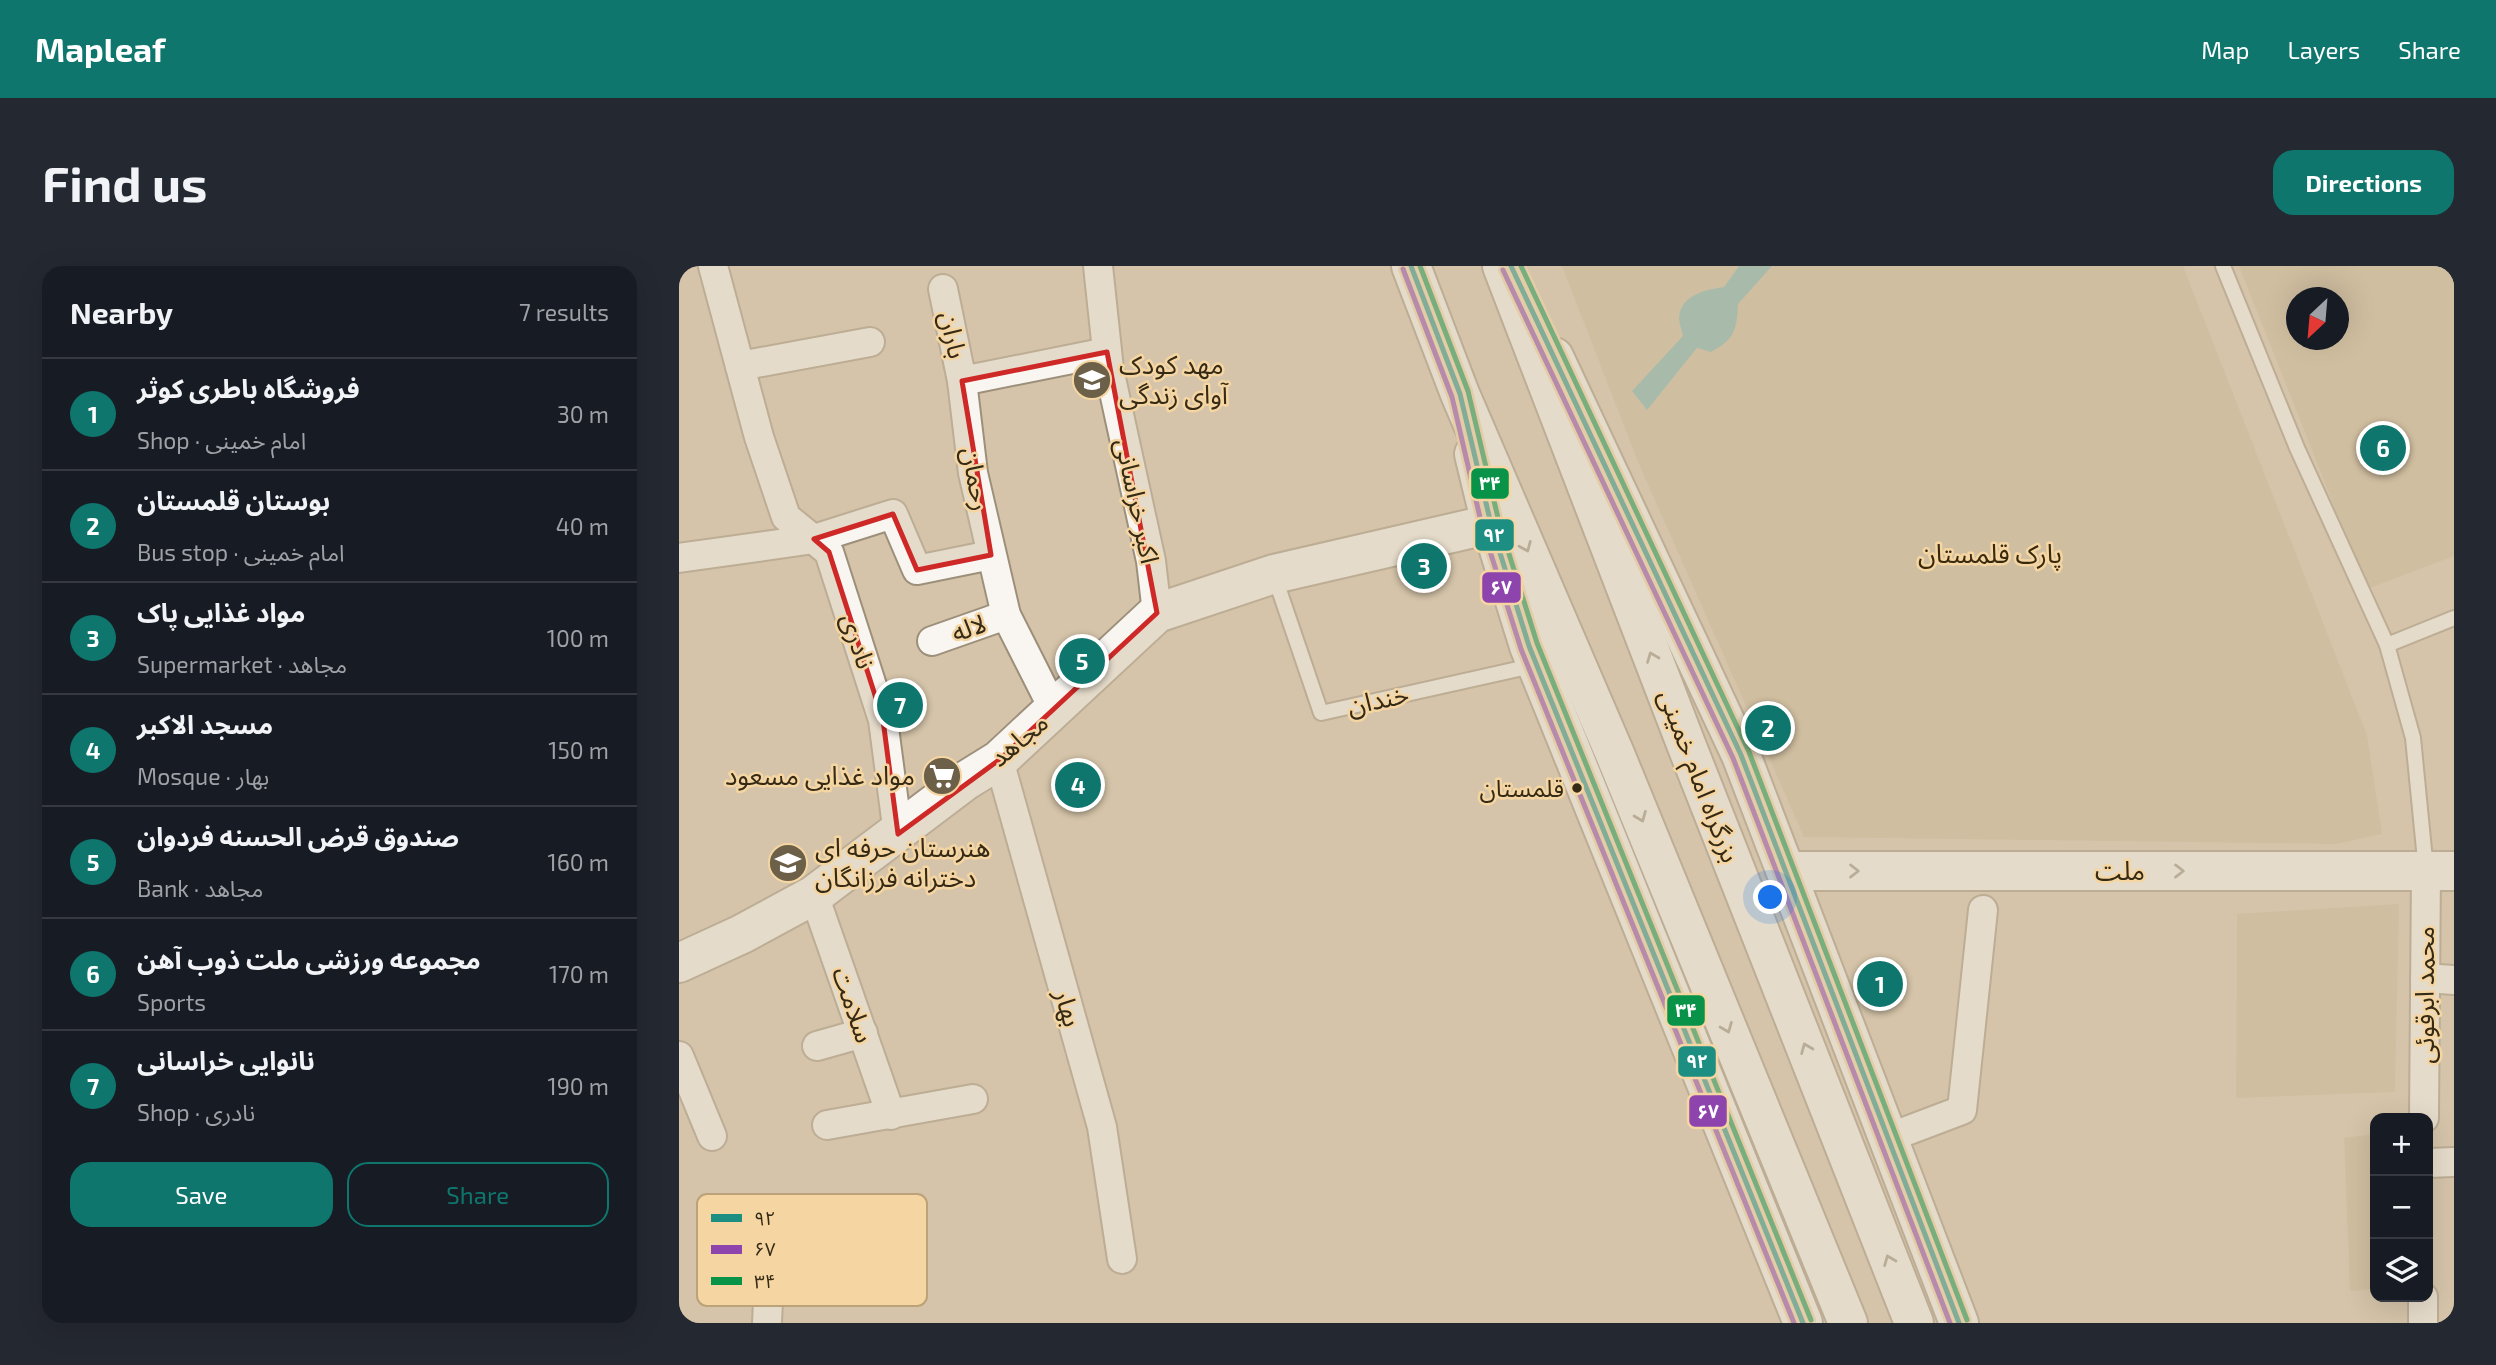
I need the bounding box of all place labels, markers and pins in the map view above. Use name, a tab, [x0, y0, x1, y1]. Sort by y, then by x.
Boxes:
place label: مهد کودک آوای زندگی	[1119, 348, 1229, 410]
school or university icon: مهد کودک آوای زندگی	[1071, 359, 1113, 401]
pin: 6	[2360, 422, 2406, 474]
pin: 3	[1401, 540, 1447, 592]
pin: 5	[1059, 635, 1105, 687]
pin: 7	[877, 679, 923, 731]
pin: 2	[1745, 702, 1791, 754]
supermarket icon: مواد غذایی مسعود	[921, 755, 963, 797]
place label: مواد غذایی مسعود	[725, 759, 915, 791]
pin: 4	[1055, 759, 1101, 811]
place label: قلمستان	[1479, 773, 1564, 803]
marker: قلمستان	[1570, 781, 1584, 795]
place label: هنرستان حرفه ای دخترانه فرزانگان	[815, 831, 990, 893]
school or university icon: هنرستان حرفه ای دخترانه فرزانگان	[767, 842, 809, 884]
pin: 1	[1857, 958, 1903, 1010]

